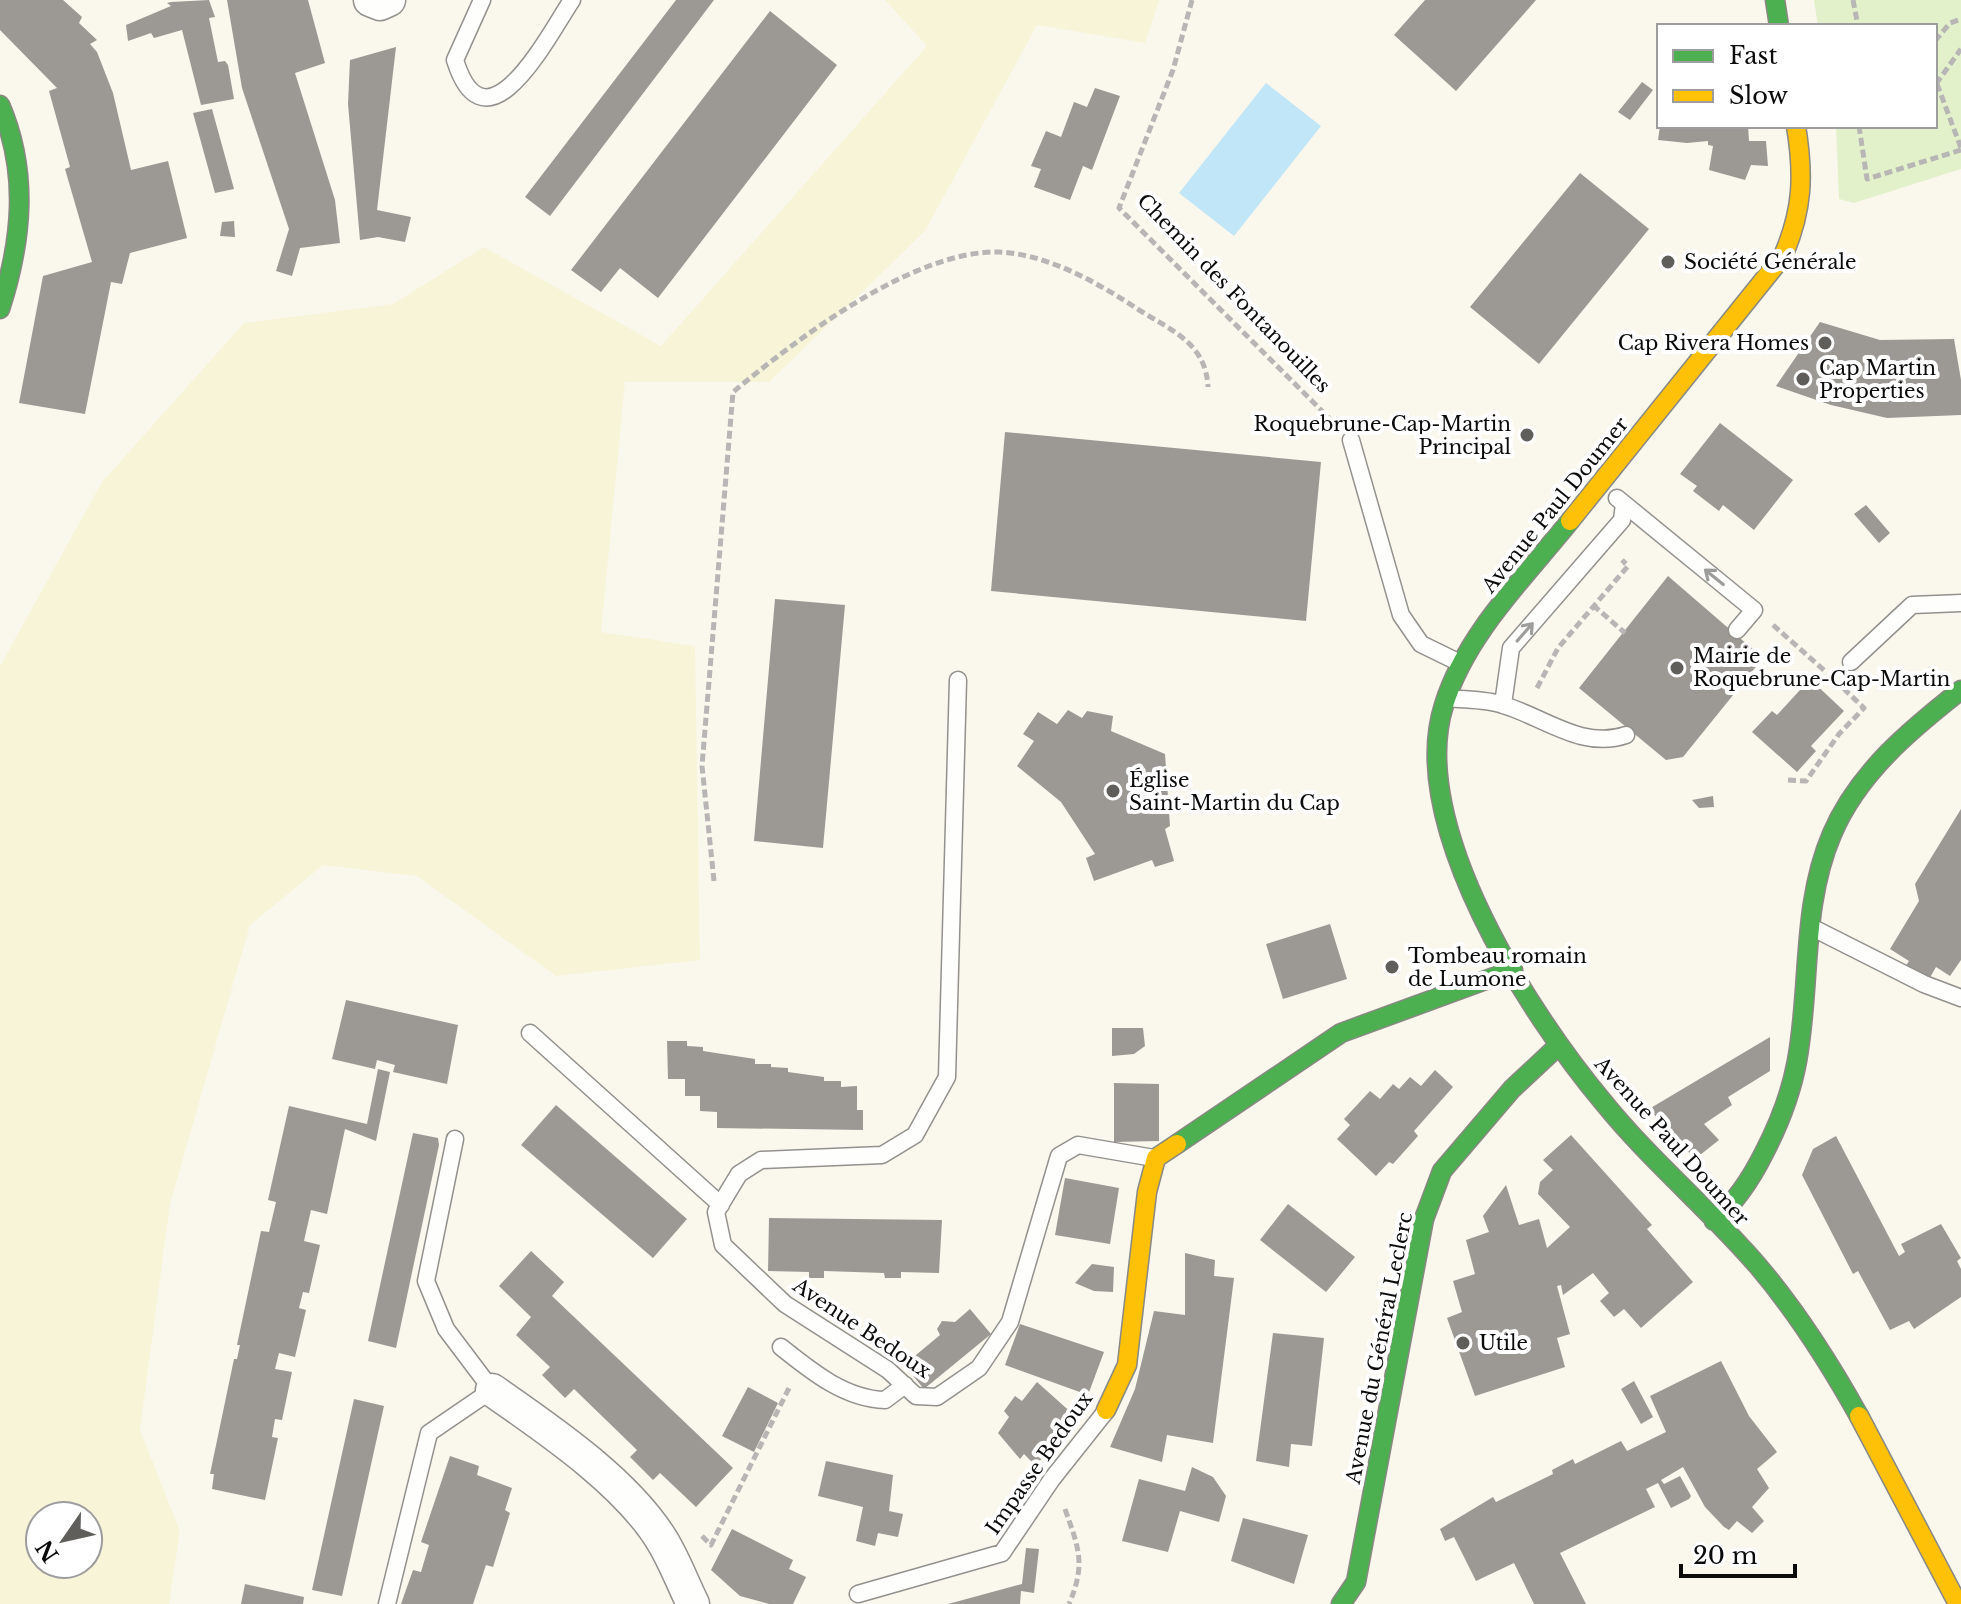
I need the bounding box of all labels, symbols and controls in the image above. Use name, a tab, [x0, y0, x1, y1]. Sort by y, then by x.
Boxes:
legend	[1657, 24, 1937, 128]
text: Fast	[1729, 41, 1777, 70]
text: Slow	[1729, 81, 1788, 110]
street label: Chemin des Fontanouilles	[1132, 188, 1336, 398]
place label: Société Générale	[1684, 250, 1856, 274]
marker: Société Générale	[1659, 253, 1677, 271]
place label: Cap Rivera Homes	[1618, 331, 1809, 355]
marker: Cap Rivera Homes	[1816, 334, 1834, 352]
place label: Cap Martin Properties	[1819, 356, 1936, 403]
marker: Cap Martin Properties	[1794, 370, 1812, 388]
place label: Roquebrune-Cap-Martin Principal	[1254, 412, 1511, 459]
street label: Avenue Paul Doumer	[1476, 412, 1633, 598]
marker: Roquebrune-Cap-Martin Principal	[1518, 426, 1536, 444]
one-way arrow	[1704, 568, 1724, 586]
one-way arrow	[1516, 622, 1534, 643]
place label: Mairie de Roquebrune-Cap-Martin	[1693, 644, 1951, 691]
marker: Mairie de Roquebrune-Cap-Martin	[1668, 659, 1686, 677]
place label: Église Saint-Martin du Cap	[1129, 767, 1340, 815]
marker: Église Saint-Martin du Cap	[1104, 782, 1122, 800]
place label: Tombeau romain de Lumone	[1408, 944, 1587, 991]
marker: Tombeau romain de Lumone	[1383, 958, 1401, 976]
street label: Avenue Paul Doumer	[1589, 1051, 1754, 1231]
street label: Avenue du Général Leclerc	[1341, 1210, 1417, 1487]
street label: Avenue Bedoux	[788, 1273, 935, 1383]
place label: Utile	[1479, 1331, 1528, 1355]
marker: Utile	[1454, 1334, 1472, 1352]
street label: Impasse Bedoux	[981, 1387, 1097, 1539]
north arrow	[24, 1500, 104, 1580]
scale bar	[1681, 1528, 1795, 1578]
text: N	[31, 1535, 65, 1567]
text: 20 m	[1693, 1541, 1758, 1570]

